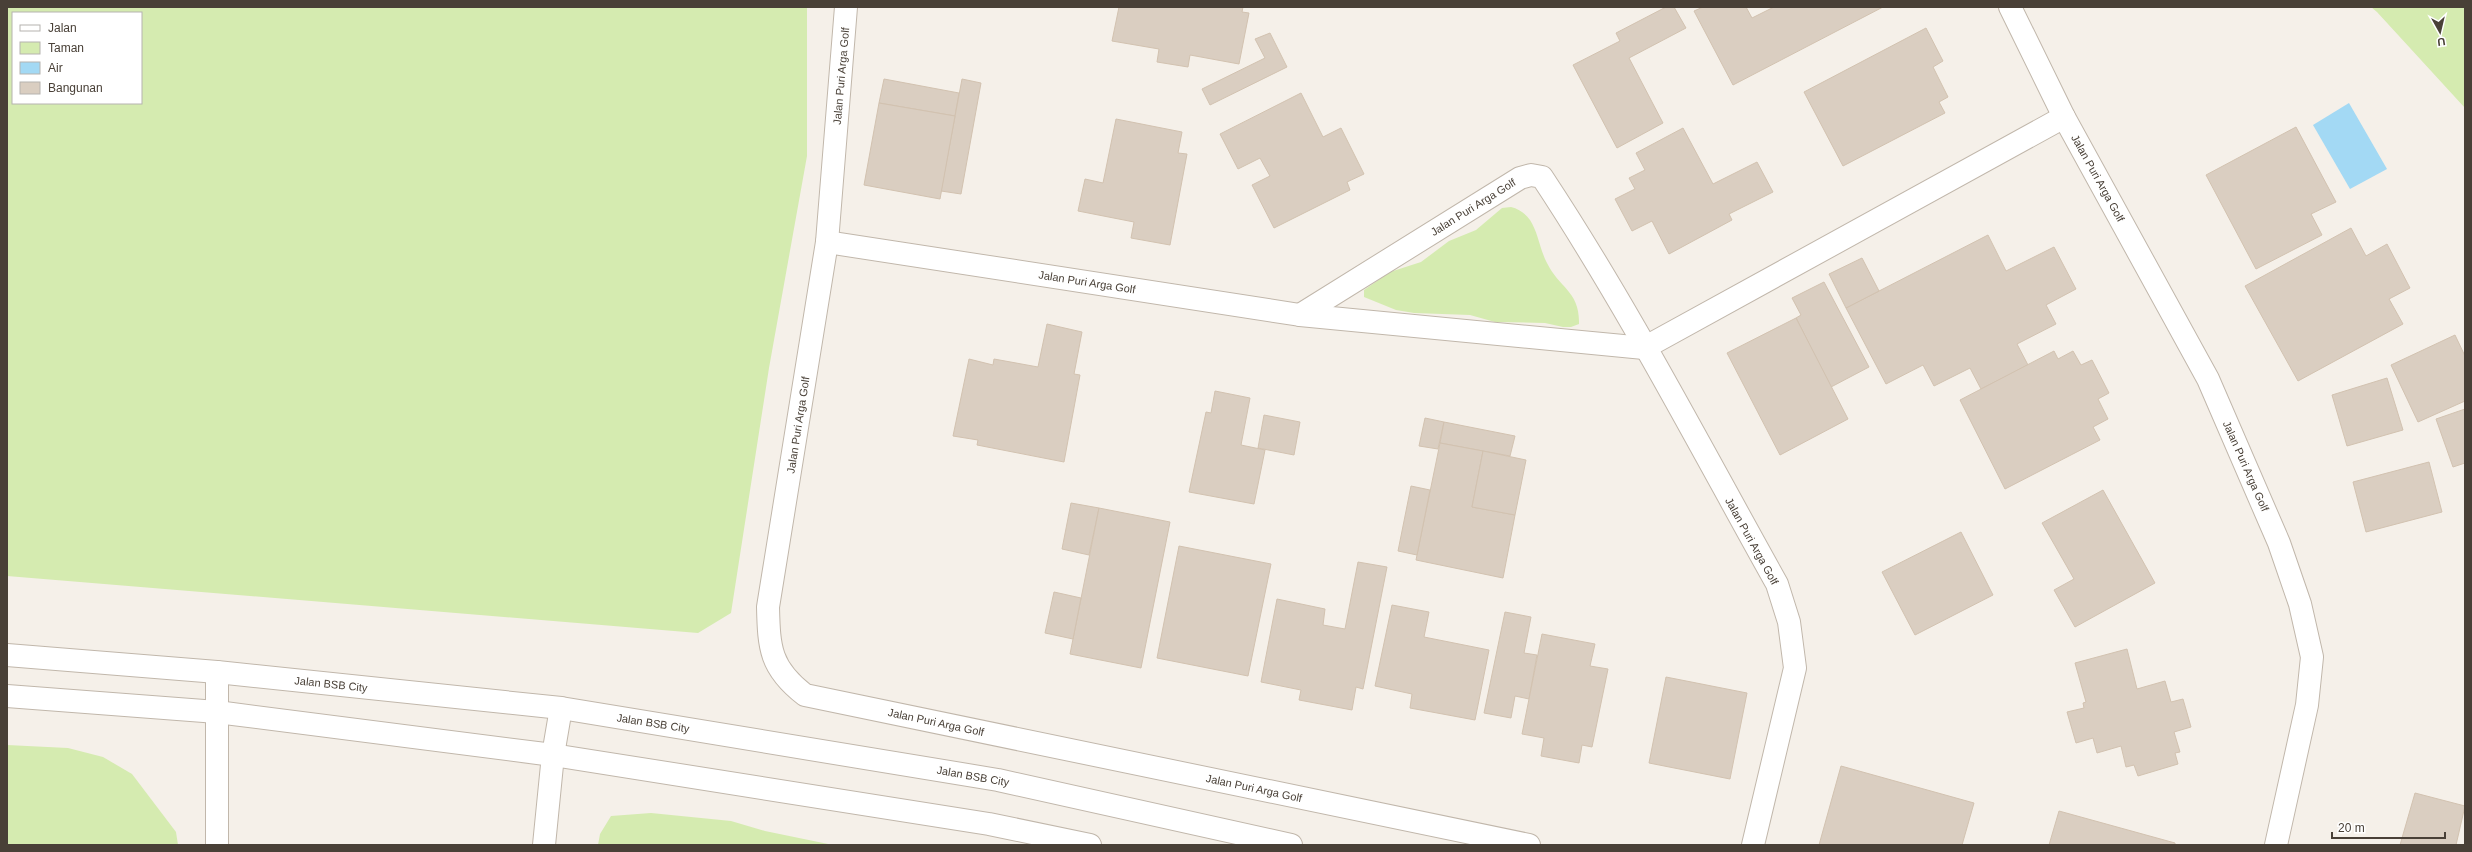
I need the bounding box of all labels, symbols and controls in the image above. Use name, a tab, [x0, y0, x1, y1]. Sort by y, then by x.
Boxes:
legend	[12, 12, 142, 104]
north arrow	[2420, 12, 2460, 52]
text: Jalan	[48, 21, 77, 35]
street label: Jalan Puri Arga Golf	[831, 26, 851, 125]
text: U	[2437, 35, 2446, 48]
text: Taman	[48, 41, 84, 55]
text: Air	[48, 61, 63, 75]
text: Bangunan	[48, 81, 103, 95]
street label: Jalan Puri Arga Golf	[2069, 132, 2127, 225]
street label: Jalan Puri Arga Golf	[1428, 175, 1518, 238]
street label: Jalan Puri Arga Golf	[1038, 268, 1137, 296]
street label: Jalan Puri Arga Golf	[784, 375, 812, 474]
street label: Jalan Puri Arga Golf	[2221, 419, 2272, 514]
street label: Jalan Puri Arga Golf	[1723, 495, 1781, 588]
street label: Jalan BSB City	[294, 674, 369, 694]
street label: Jalan Puri Arga Golf	[887, 706, 986, 738]
street label: Jalan BSB City	[616, 711, 691, 735]
street label: Jalan BSB City	[936, 764, 1011, 788]
street label: Jalan Puri Arga Golf	[1205, 772, 1304, 804]
scale bar	[2332, 814, 2445, 840]
text: 20 m	[2338, 821, 2365, 835]

